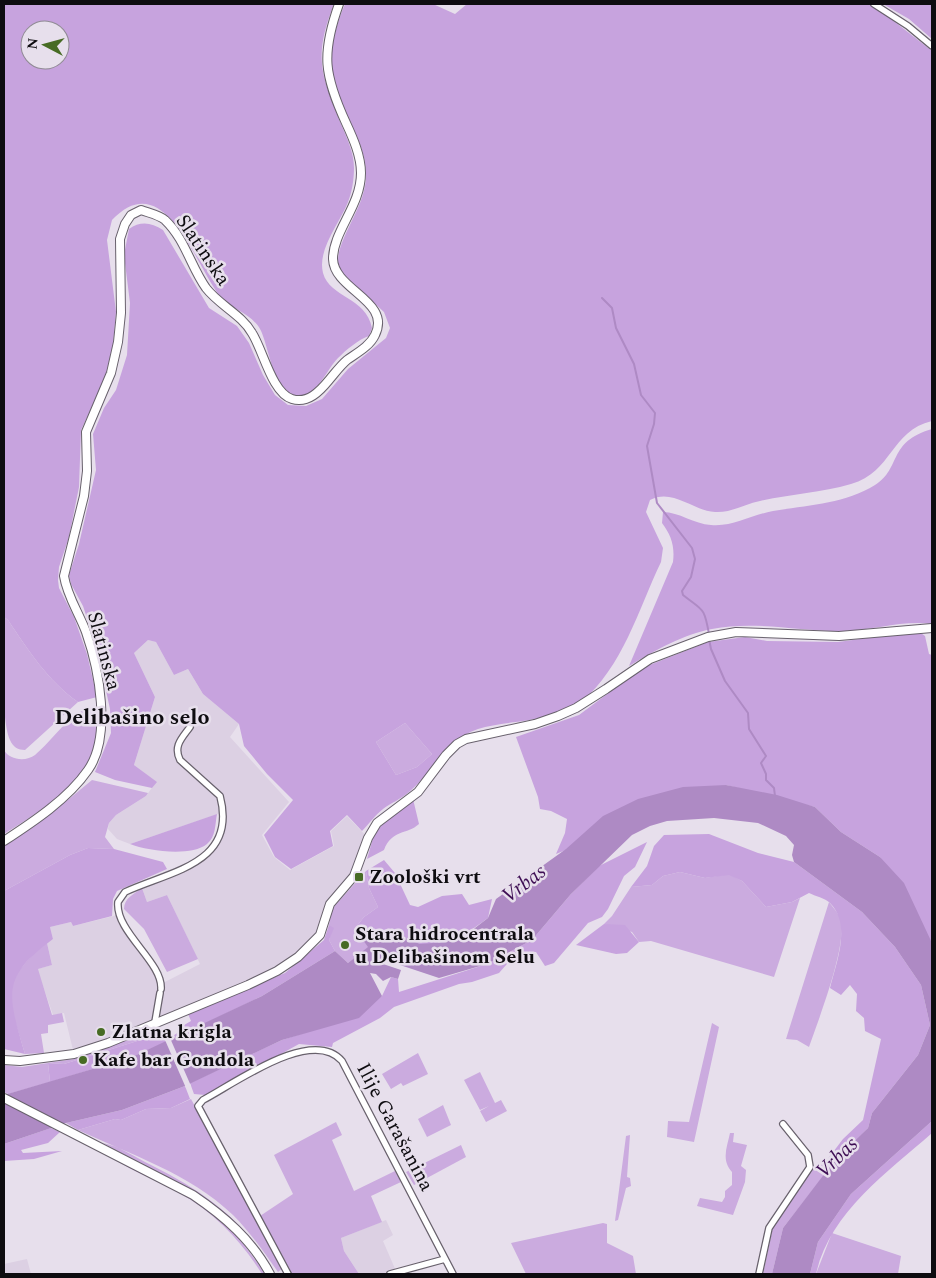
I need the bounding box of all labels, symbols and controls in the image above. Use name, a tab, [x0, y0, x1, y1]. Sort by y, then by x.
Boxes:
north arrow	[20, 20, 70, 70]
text: N	[22, 37, 44, 50]
street label: Slatinska	[168, 208, 238, 292]
street label: Slatinska	[79, 608, 129, 694]
district label: Delibašino selo	[54, 701, 210, 734]
water label: Vrbas	[495, 856, 554, 912]
place label: Zoološki vrt	[369, 862, 481, 892]
marker: Zoološki vrt	[353, 871, 365, 883]
place label: Stara hidrocentrala u Delibašinom Selu	[355, 919, 535, 972]
marker: Stara hidrocentrala u Delibašinom Selu	[339, 939, 351, 951]
place label: Zlatna krigla	[111, 1017, 233, 1047]
marker: Zlatna krigla	[95, 1026, 107, 1038]
place label: Kafe bar Gondola	[93, 1045, 255, 1075]
marker: Kafe bar Gondola	[77, 1054, 89, 1066]
street label: Ilije Garašanina	[349, 1057, 442, 1197]
water label: Vrbas	[808, 1129, 866, 1187]

